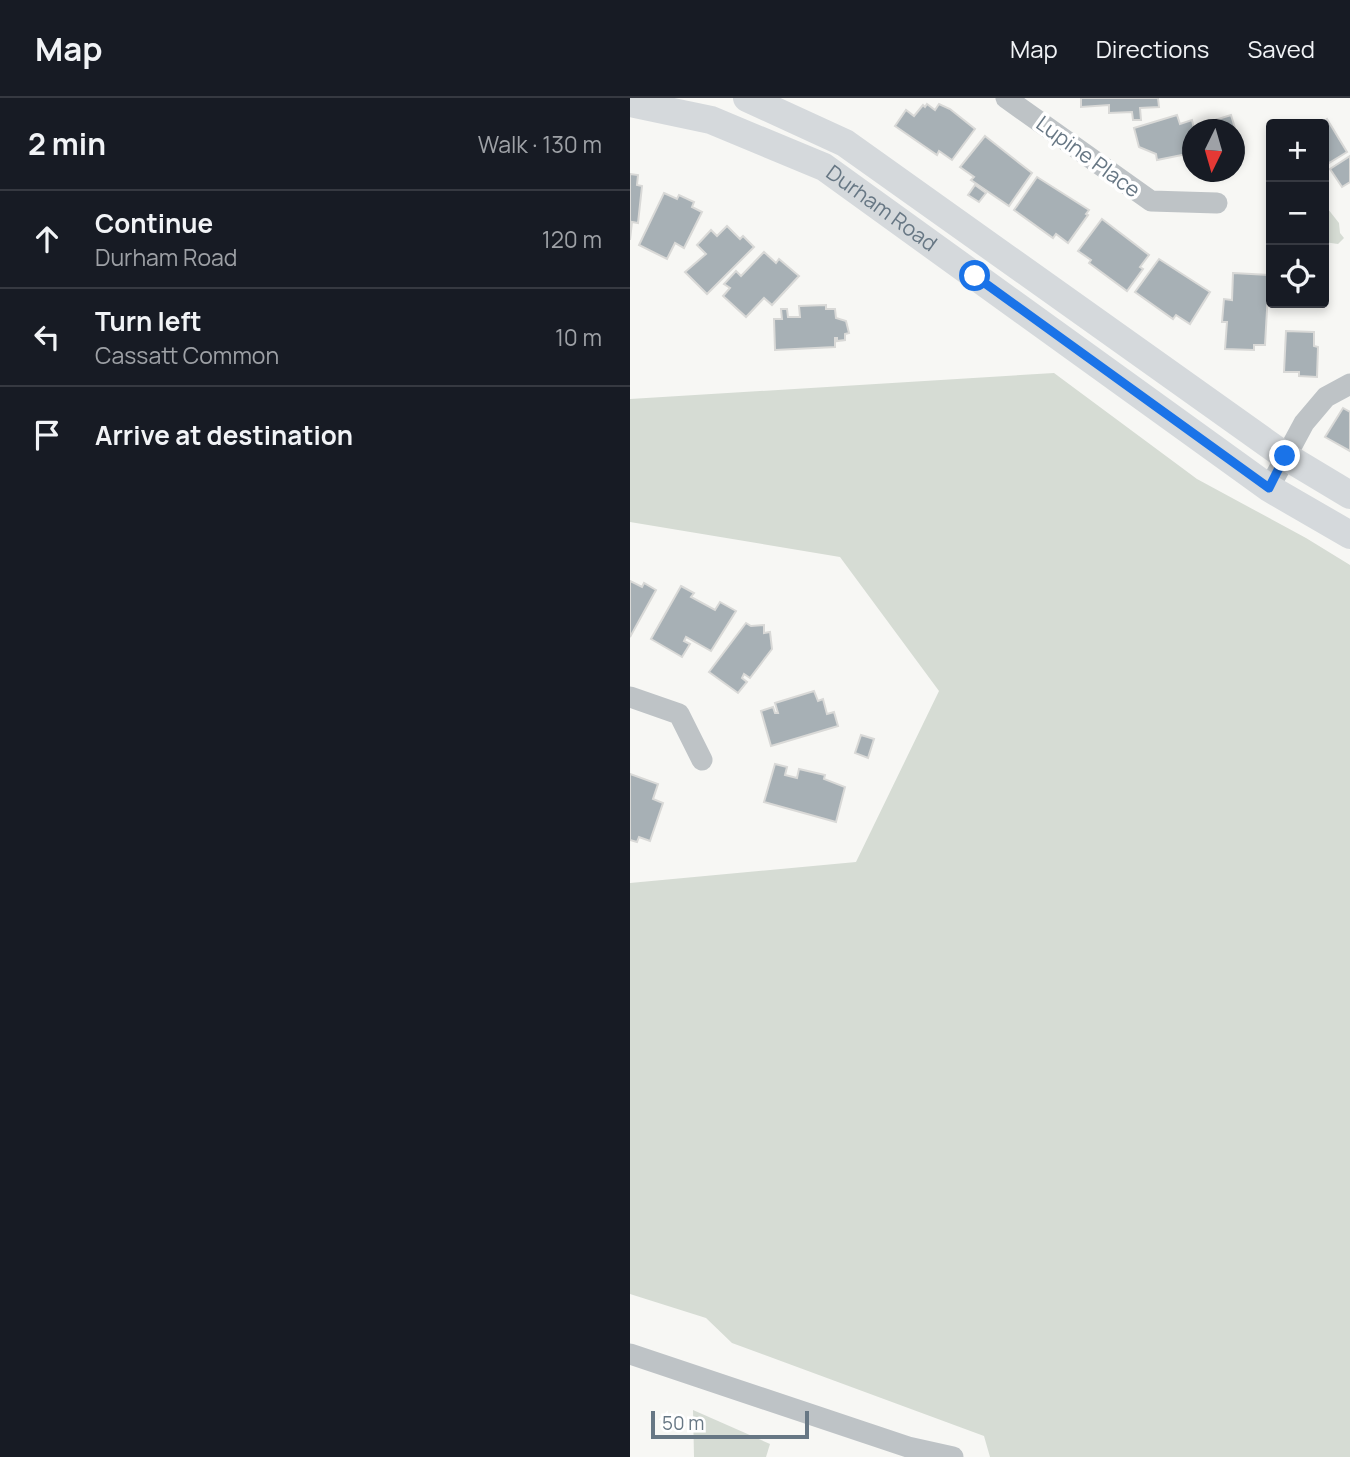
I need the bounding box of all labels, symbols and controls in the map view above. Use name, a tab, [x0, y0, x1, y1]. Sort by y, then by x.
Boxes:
text: Map	[35, 26, 103, 71]
text: Map	[1010, 32, 1058, 65]
text: Directions	[1096, 32, 1209, 65]
text: Saved	[1247, 32, 1315, 65]
street label: Lupine Place	[1031, 109, 1146, 203]
north arrow	[1182, 119, 1245, 182]
map controls	[1266, 119, 1329, 308]
button: +	[1266, 119, 1329, 182]
text: 2 min	[28, 123, 106, 164]
text: Walk · 130 m	[478, 128, 602, 160]
street label: Durham Road	[821, 158, 943, 257]
button: −	[1266, 182, 1329, 245]
text: Continue	[95, 205, 213, 241]
icon: ahead	[28, 220, 66, 258]
text: 120 m	[542, 223, 602, 255]
text: Durham Road	[95, 241, 237, 273]
button: locate	[1266, 245, 1329, 308]
route start	[959, 260, 990, 291]
text: Turn left	[95, 303, 202, 339]
icon: left	[28, 318, 66, 356]
text: 10 m	[555, 321, 602, 353]
text: Cassatt Common	[95, 339, 279, 371]
icon: arrive	[28, 416, 66, 454]
text: Arrive at destination	[95, 417, 353, 453]
route end	[1269, 440, 1300, 471]
scale bar	[651, 1408, 808, 1440]
text: 50 m	[662, 1410, 704, 1436]

